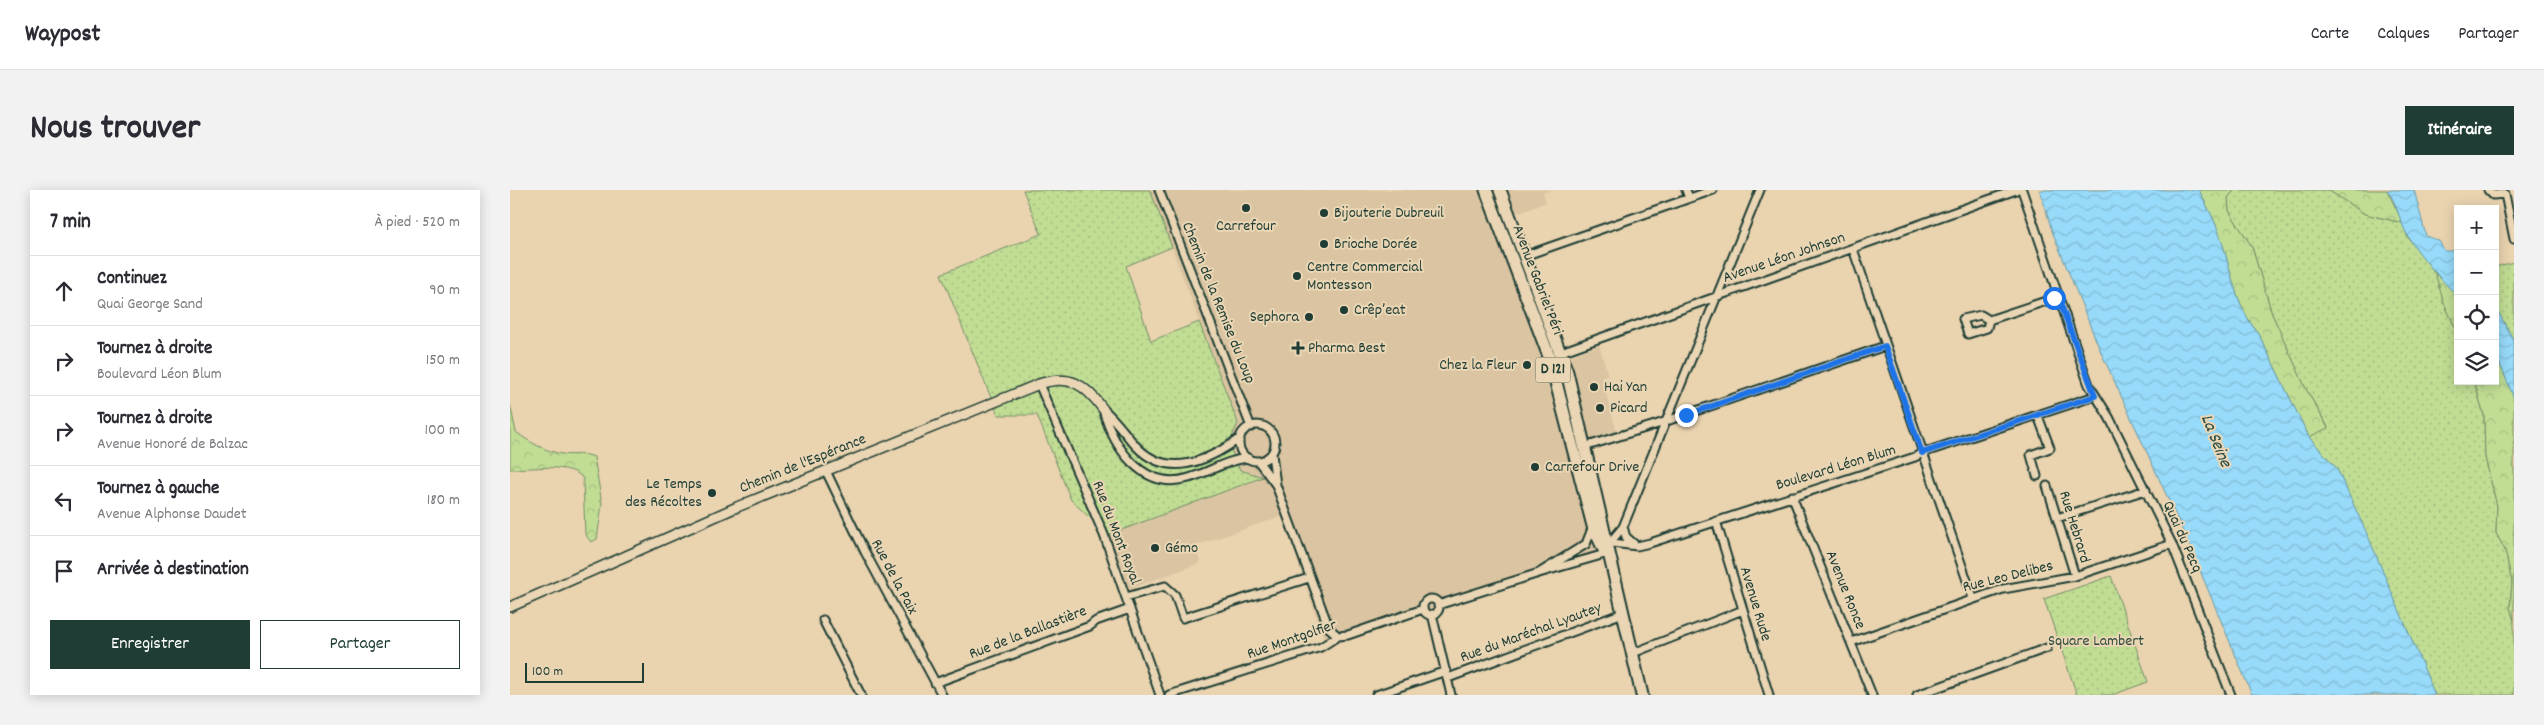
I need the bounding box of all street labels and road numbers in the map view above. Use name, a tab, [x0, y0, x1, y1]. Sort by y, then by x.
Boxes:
street label: Chemin de la Remise du Loup	[1175, 219, 1261, 387]
street label: Avenue Gabriel Péri	[1505, 222, 1569, 338]
street label: Avenue Léon Johnson	[1720, 226, 1848, 290]
road number: D 121	[1536, 358, 1570, 382]
street label: Chemin de l'Espérance	[736, 428, 870, 500]
street label: Boulevard Léon Blum	[1773, 439, 1899, 497]
street label: Rue du Mont Royal	[1086, 478, 1146, 588]
street label: Rue Hebrard	[2052, 488, 2096, 566]
street label: Quai du Pecq	[2156, 497, 2208, 577]
street label: Rue de la Paix	[865, 535, 923, 619]
street label: Avenue Ronce	[1819, 547, 1871, 633]
street label: Rue Leo Delibes	[1960, 555, 2056, 599]
street label: Avenue Rude	[1733, 564, 1777, 644]
street label: Rue du Maréchal Lyautey	[1457, 597, 1605, 669]
street label: Rue de la Ballastière	[966, 600, 1090, 666]
street label: Rue Montgolfier	[1244, 614, 1340, 666]

